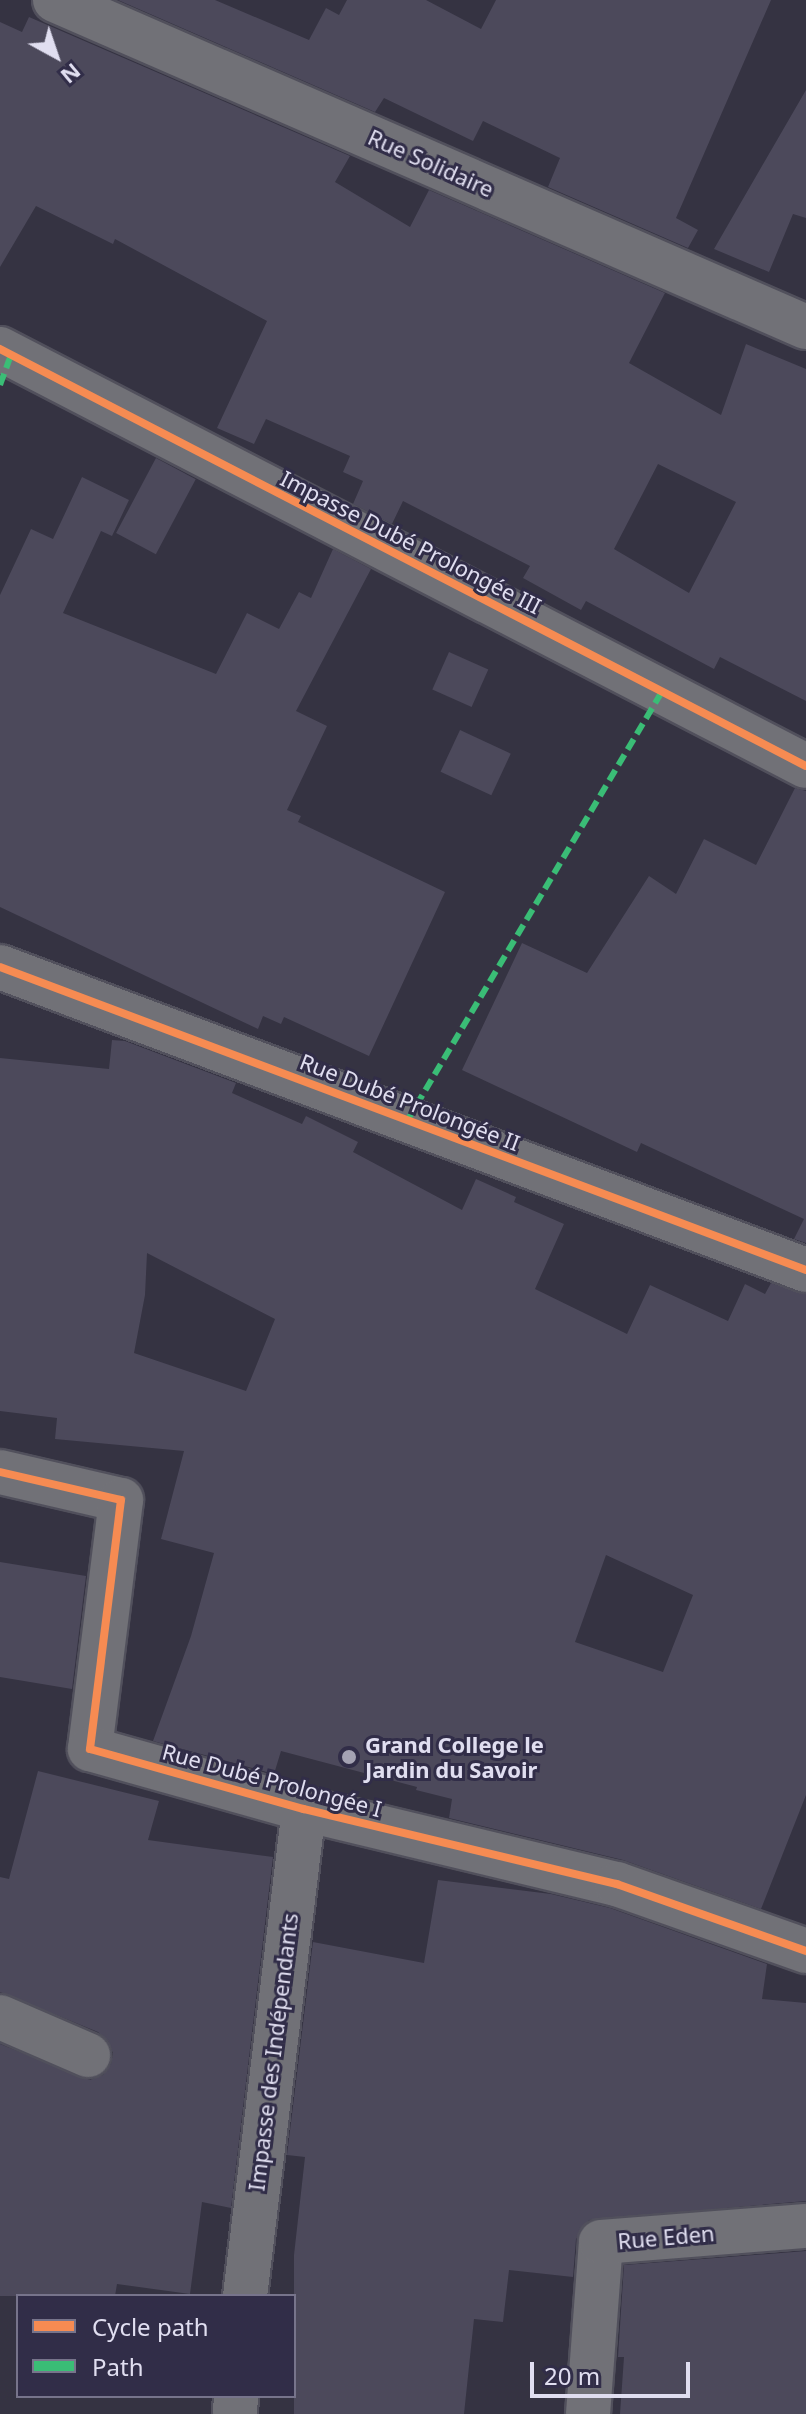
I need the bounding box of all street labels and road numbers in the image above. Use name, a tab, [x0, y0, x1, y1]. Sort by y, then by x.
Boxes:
street label: Rue Solidaire	[364, 124, 498, 202]
street label: Impasse Dubé Prolongée III	[276, 465, 546, 619]
street label: Rue Dubé Prolongée II	[296, 1048, 524, 1156]
street label: Rue Dubé Prolongée I	[159, 1738, 385, 1822]
street label: Impasse des Indépendants	[243, 1912, 303, 2192]
street label: Rue Eden	[616, 2220, 716, 2254]

